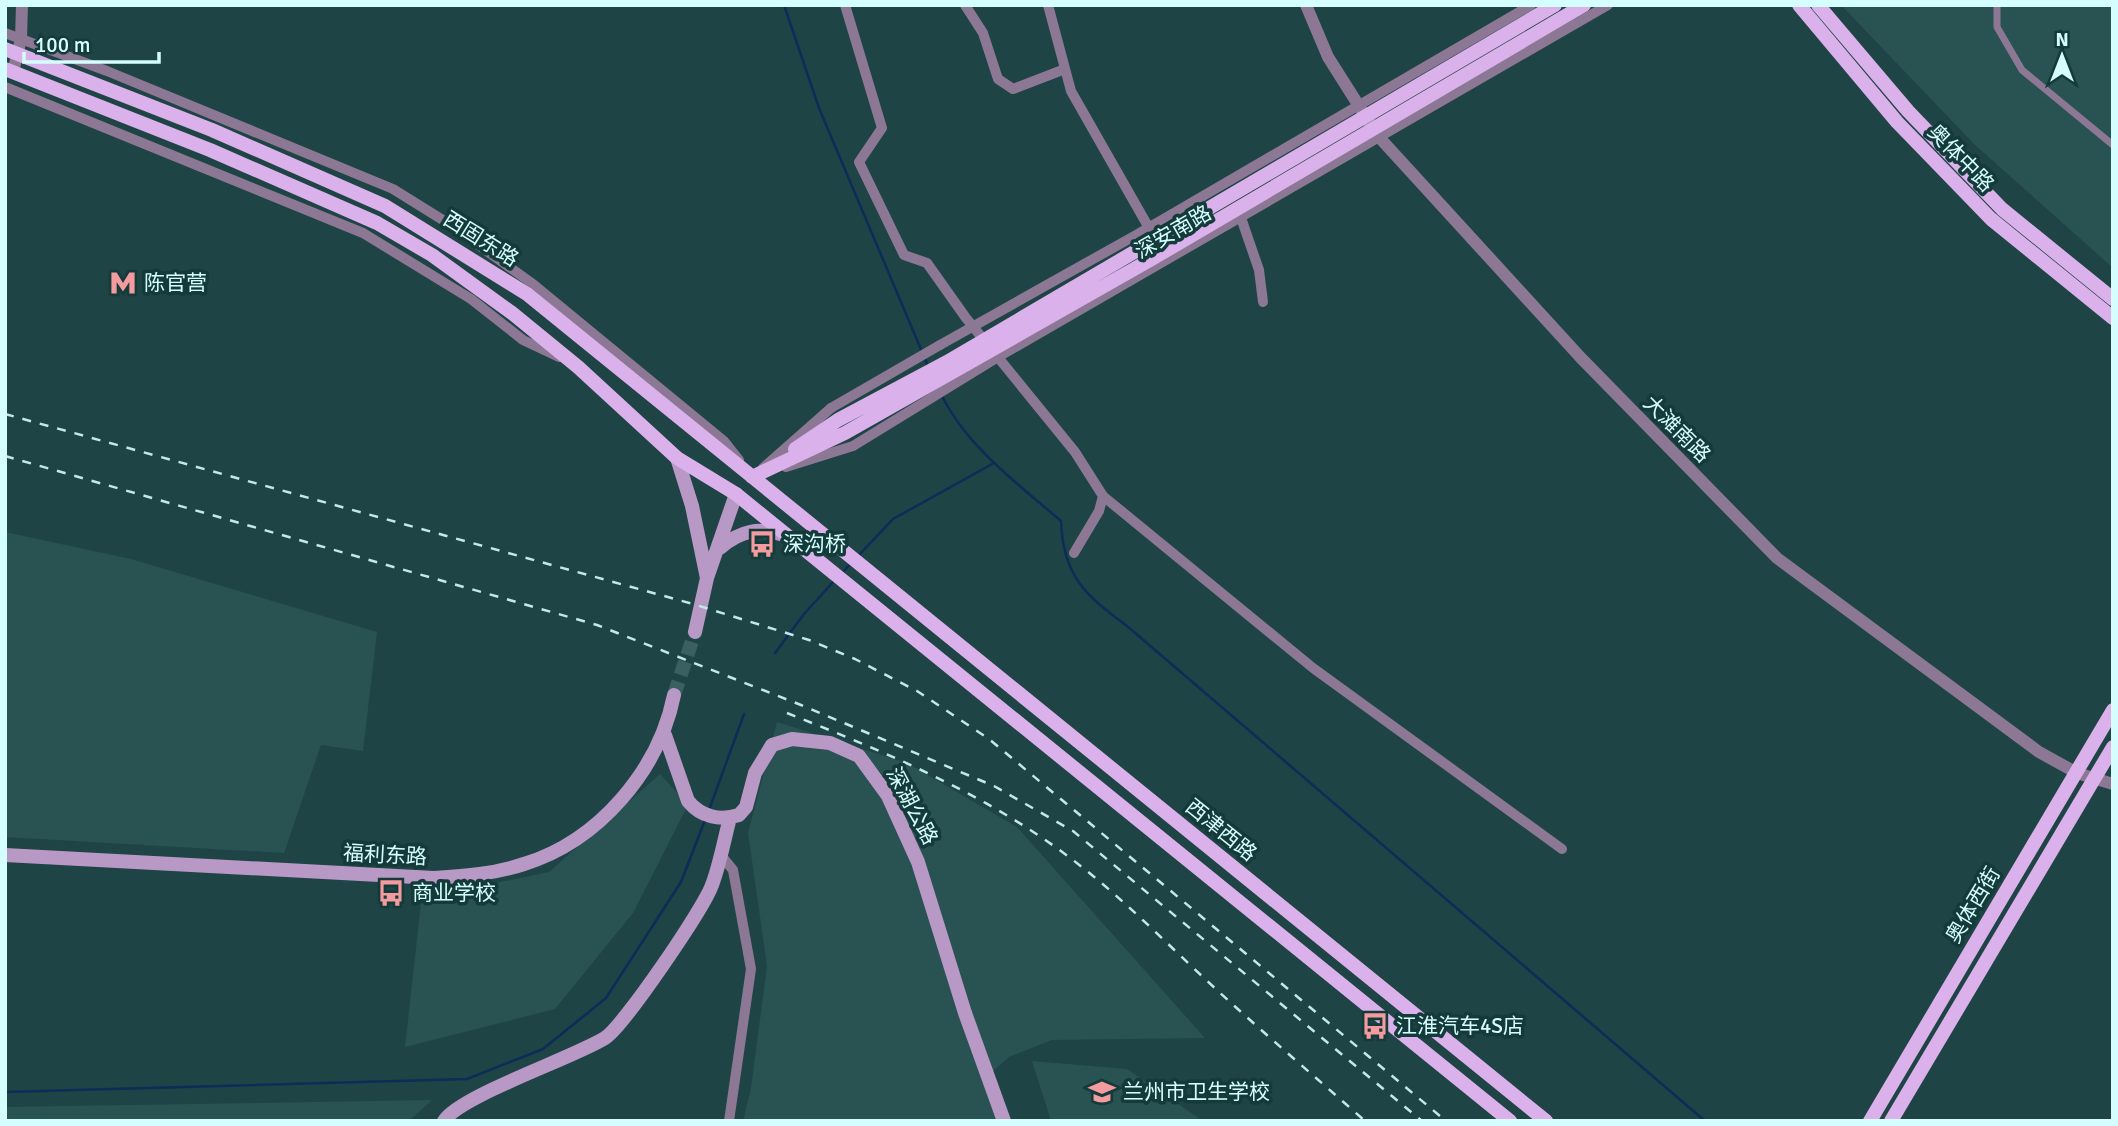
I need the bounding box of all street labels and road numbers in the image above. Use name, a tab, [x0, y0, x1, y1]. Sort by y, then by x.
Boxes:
street label: 奥体中路	[1922, 119, 2000, 197]
street label: 深安南路	[1130, 200, 1216, 264]
street label: 西固东路	[438, 206, 524, 272]
street label: 大滩南路	[1638, 390, 1716, 468]
street label: 深湖公路	[881, 763, 943, 849]
street label: 西津西路	[1180, 793, 1262, 867]
street label: 福利东路	[342, 840, 428, 870]
street label: 奥体西街	[1940, 862, 2006, 948]

